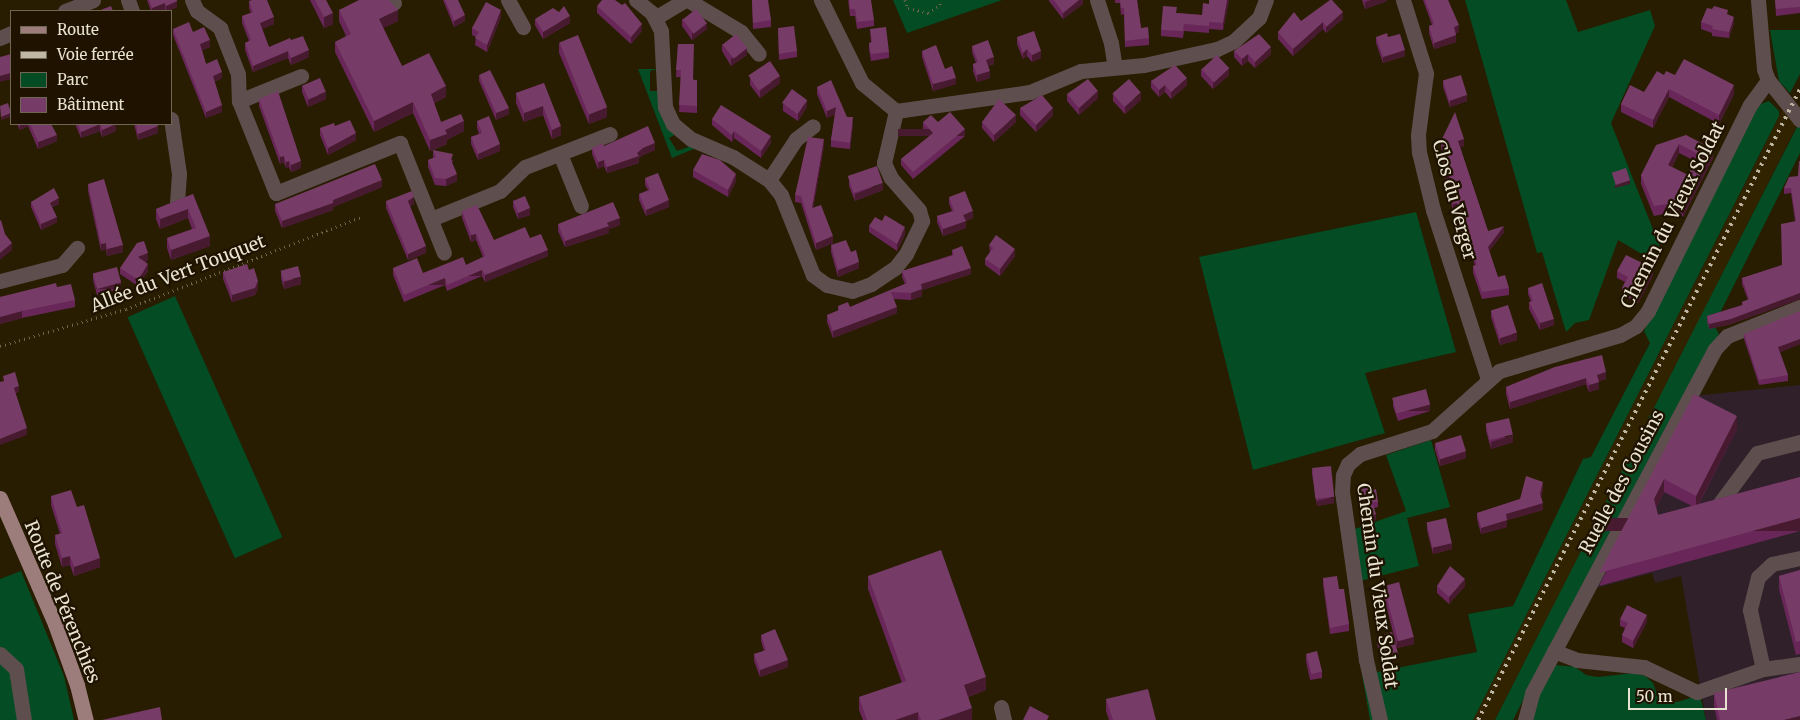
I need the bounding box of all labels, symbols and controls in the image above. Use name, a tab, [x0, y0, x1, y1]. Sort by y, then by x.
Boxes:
legend	[10, 10, 172, 125]
text: Route	[57, 20, 99, 39]
text: Voie ferrée	[57, 45, 134, 64]
text: Parc	[57, 70, 88, 89]
text: Bâtiment	[57, 95, 124, 114]
street label: Chemin du Vieux Soldat	[1616, 118, 1730, 312]
street label: Clos du Verger	[1428, 138, 1480, 262]
street label: Allée du Vert Touquet	[88, 231, 268, 317]
street label: Ruelle des Cousins	[1575, 406, 1669, 558]
street label: Chemin du Vieux Soldat	[1352, 482, 1402, 690]
street label: Route de Pérenchies	[19, 518, 105, 686]
scale bar	[1630, 678, 1729, 710]
text: 50 m	[1636, 687, 1673, 706]

